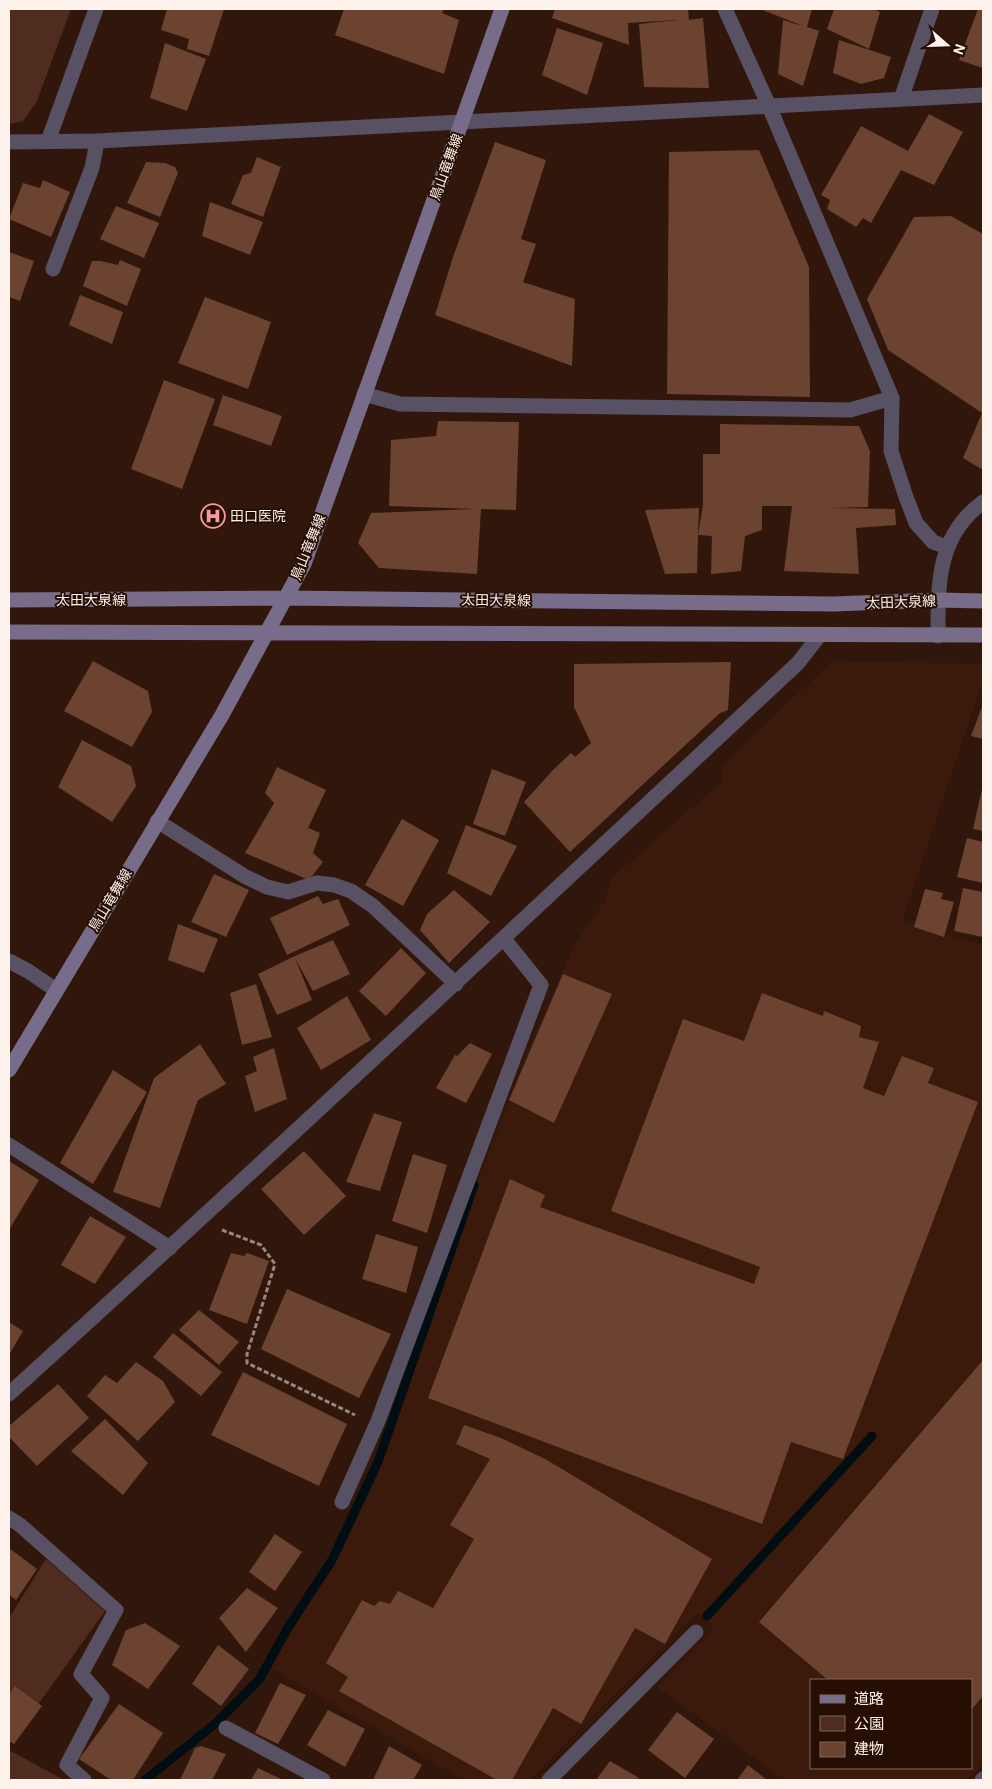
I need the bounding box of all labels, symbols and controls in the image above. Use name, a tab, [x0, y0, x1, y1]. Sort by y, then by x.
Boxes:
north arrow	[922, 20, 972, 70]
text: N	[950, 42, 968, 57]
street label: 鳥山竜舞線	[427, 131, 465, 203]
hospital icon: 田口医院	[200, 503, 226, 529]
place label: 田口医院	[230, 508, 286, 524]
street label: 鳥山竜舞線	[287, 512, 329, 582]
street label: 太田大泉線	[461, 591, 531, 609]
street label: 太田大泉線	[56, 592, 126, 608]
street label: 太田大泉線	[866, 593, 936, 611]
street label: 鳥山竜舞線	[85, 866, 135, 934]
legend	[810, 1679, 972, 1769]
text: 道路	[854, 1690, 884, 1708]
text: 公園	[854, 1715, 884, 1733]
text: 建物	[854, 1740, 884, 1758]

